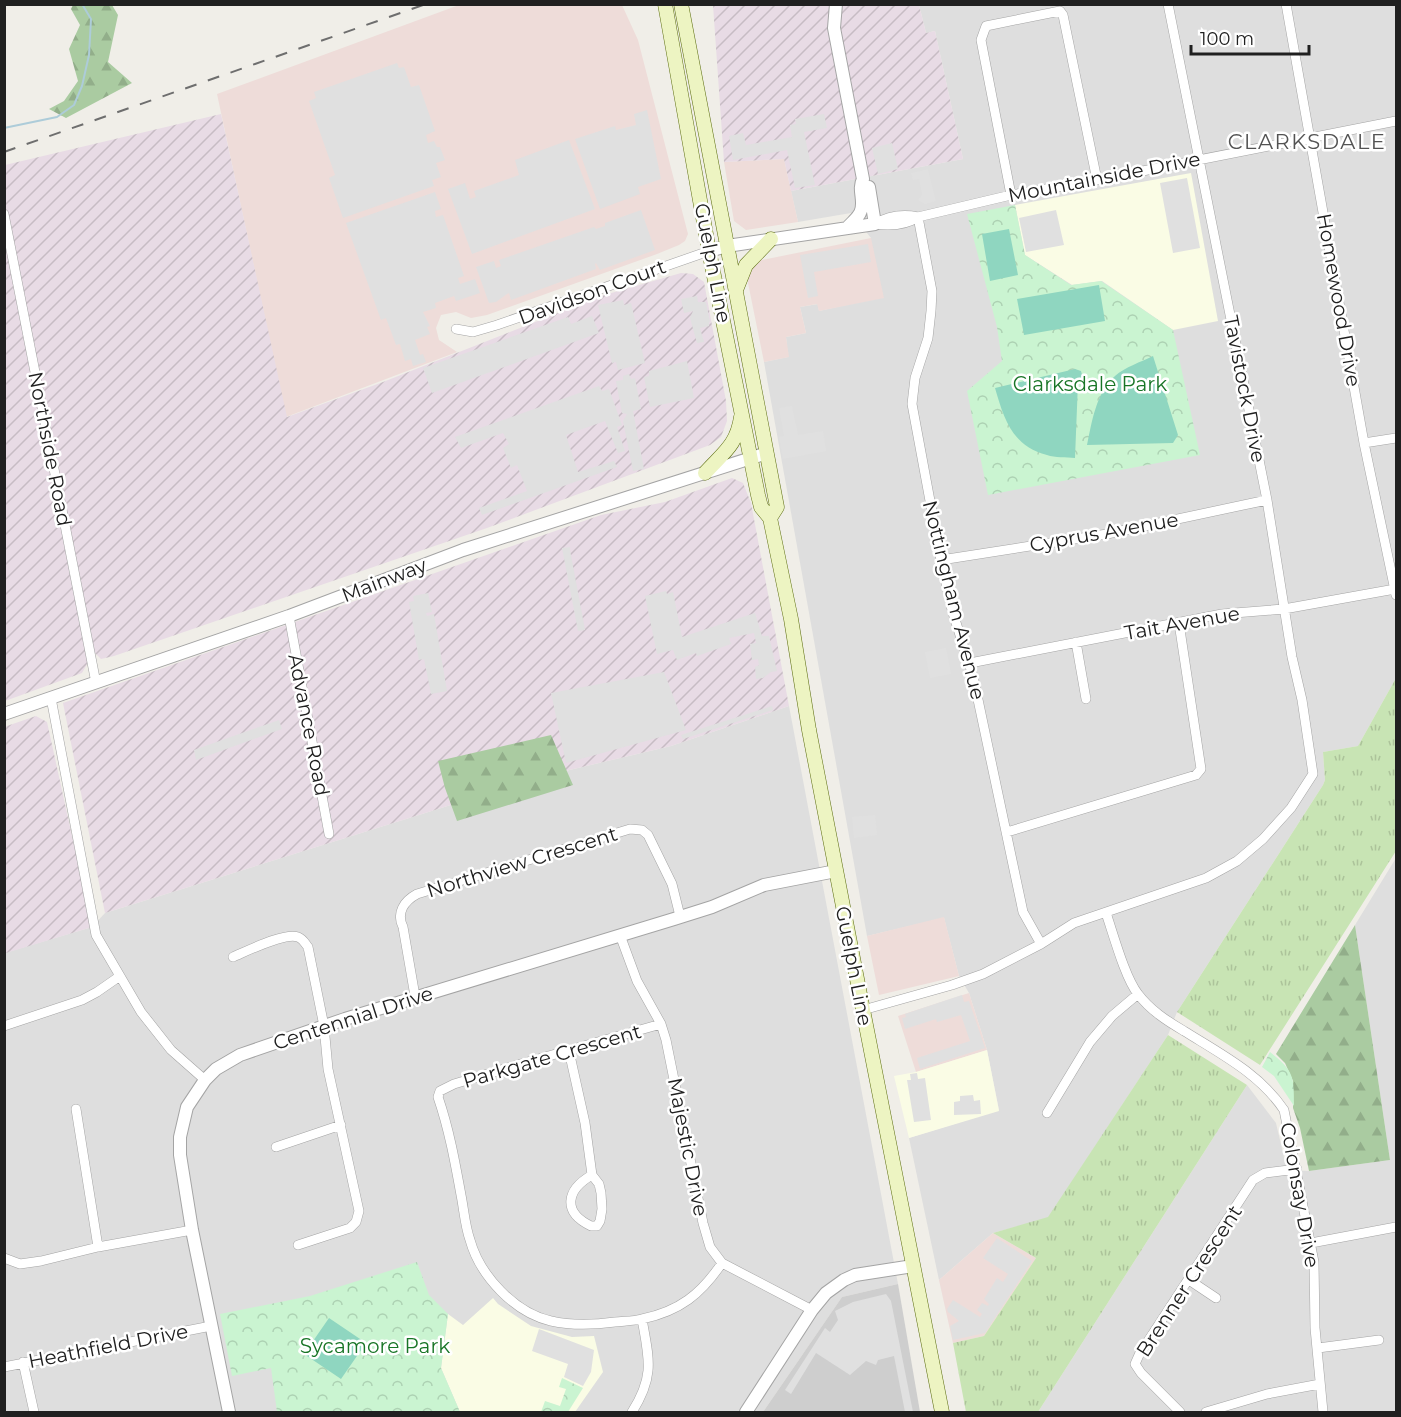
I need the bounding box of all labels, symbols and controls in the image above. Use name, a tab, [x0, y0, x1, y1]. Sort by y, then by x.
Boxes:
scale bar	[1191, 18, 1310, 56]
text: 100 m	[1200, 28, 1254, 50]
district label: CLARKSDALE	[1228, 129, 1386, 154]
street label: Mountainside Drive	[1006, 147, 1202, 207]
street label: Guelph Line	[690, 201, 736, 325]
street label: Homewood Drive	[1312, 212, 1366, 388]
street label: Davidson Court	[515, 254, 669, 330]
street label: Tavistock Drive	[1219, 313, 1271, 465]
street label: Northside Road	[23, 370, 77, 528]
park label: Clarksdale Park	[1013, 372, 1167, 396]
street label: Nottingham Avenue	[918, 498, 990, 702]
street label: Cyprus Avenue	[1028, 507, 1180, 557]
street label: Mainway	[338, 553, 430, 607]
street label: Tait Avenue	[1122, 601, 1242, 645]
street label: Advance Road	[283, 652, 335, 798]
street label: Northview Crescent	[424, 822, 620, 902]
street label: Guelph Line	[831, 904, 877, 1028]
street label: Centennial Drive	[270, 981, 436, 1055]
street label: Parkgate Crescent	[460, 1019, 644, 1093]
street label: Majestic Drive	[663, 1076, 713, 1218]
street label: Colonsay Drive	[1275, 1120, 1325, 1270]
street label: Brenner Crescent	[1131, 1201, 1247, 1361]
street label: Heathfield Drive	[26, 1319, 190, 1373]
park label: Sycamore Park	[300, 1334, 450, 1358]

